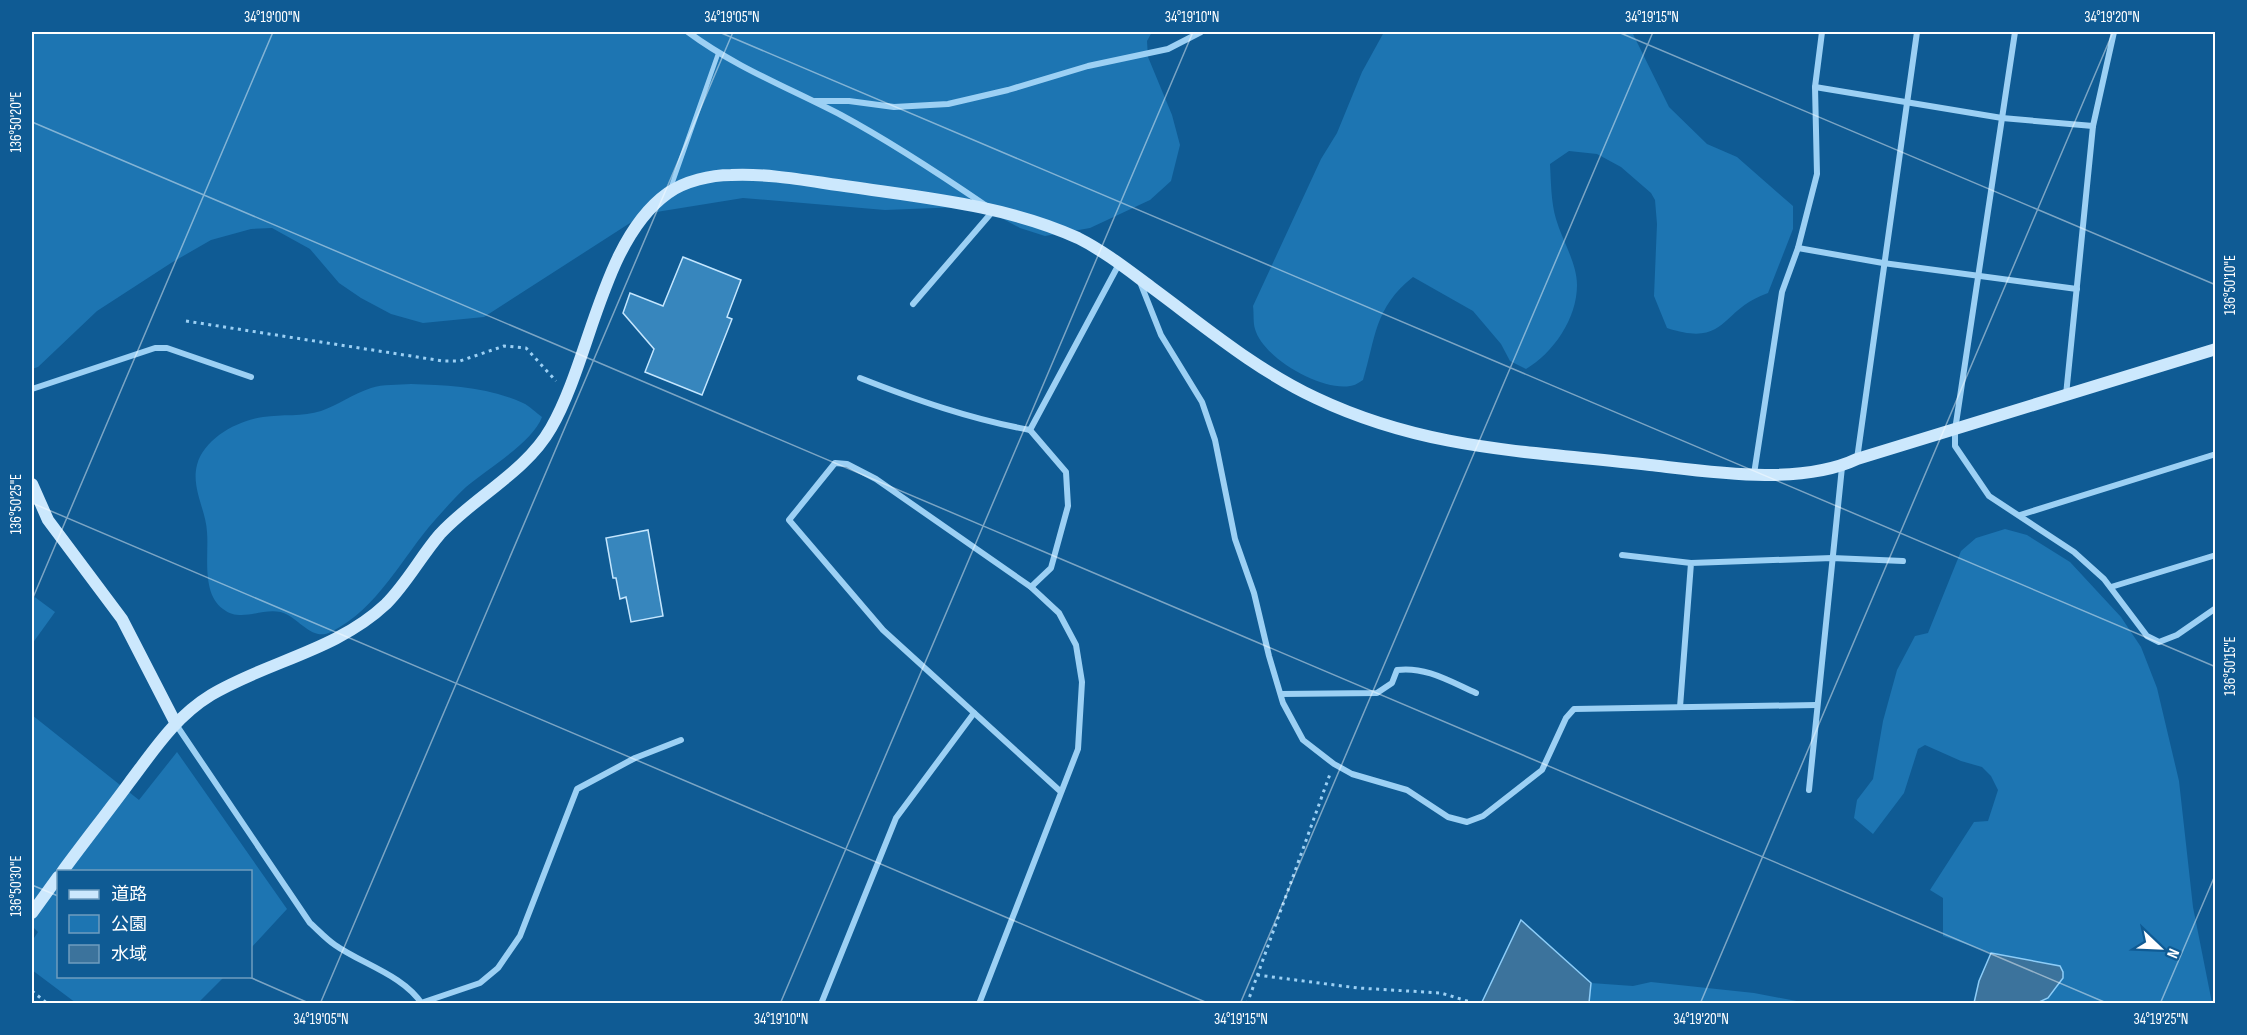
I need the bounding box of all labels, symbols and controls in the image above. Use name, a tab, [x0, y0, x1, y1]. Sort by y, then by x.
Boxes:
text: 34°19'00"N	[244, 8, 300, 27]
text: 34°19'05"N	[704, 8, 760, 27]
text: 34°19'10"N	[1165, 8, 1219, 27]
text: 34°19'15"N	[1625, 8, 1679, 27]
text: 34°19'20"N	[2084, 8, 2140, 27]
text: 136°50'20"E	[7, 91, 26, 153]
text: 136°50'10"E	[2221, 255, 2240, 315]
text: 136°50'25"E	[7, 474, 26, 534]
text: 136°50'15"E	[2221, 636, 2240, 696]
text: 136°50'30"E	[7, 855, 26, 917]
legend	[57, 870, 252, 978]
text: 道路	[111, 884, 147, 905]
text: 公園	[111, 914, 147, 935]
north arrow	[2130, 918, 2190, 978]
text: 水域	[111, 944, 147, 965]
text: N	[2162, 946, 2183, 961]
text: 34°19'05"N	[293, 1010, 349, 1029]
text: 34°19'10"N	[754, 1010, 808, 1029]
text: 34°19'15"N	[1214, 1010, 1268, 1029]
text: 34°19'20"N	[1673, 1010, 1729, 1029]
text: 34°19'25"N	[2134, 1010, 2188, 1029]

